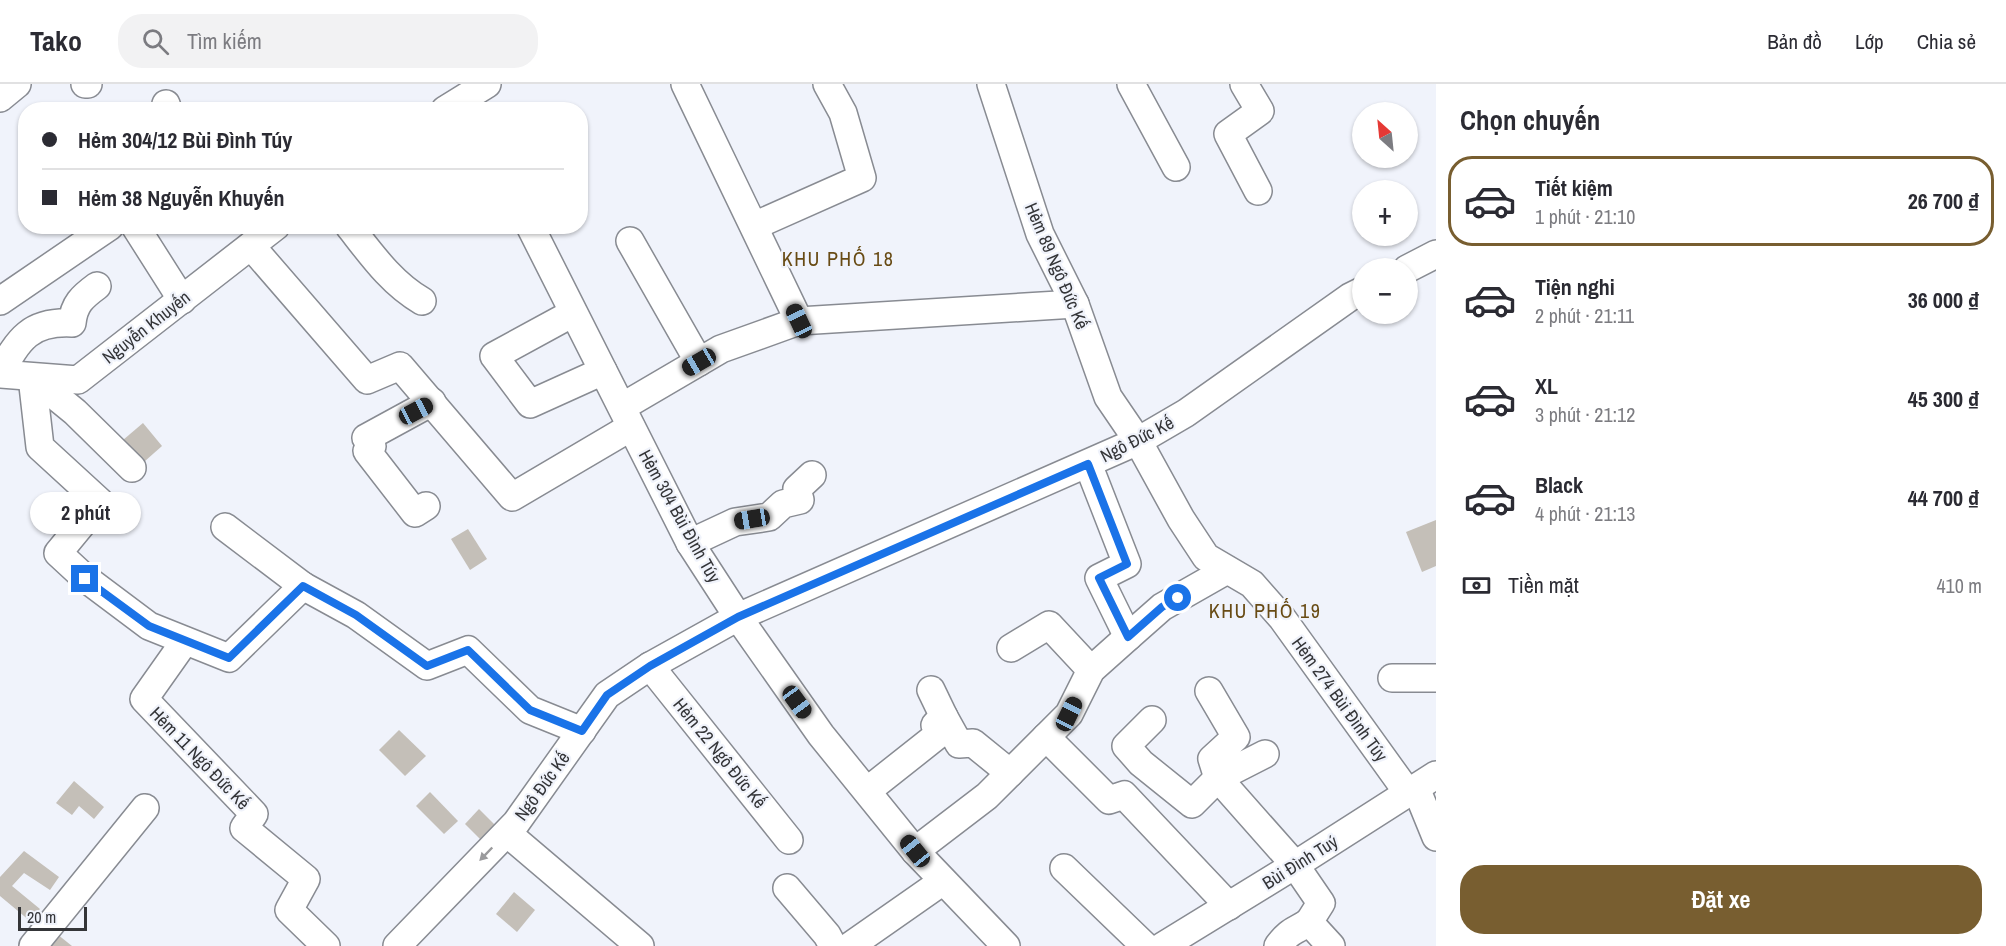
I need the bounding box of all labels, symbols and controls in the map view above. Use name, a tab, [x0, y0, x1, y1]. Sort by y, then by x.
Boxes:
search box	[118, 14, 538, 68]
text: Tako	[30, 22, 82, 60]
icon: search	[139, 25, 172, 58]
text: Tìm kiếm	[187, 26, 262, 56]
text: Bản đồ	[1767, 27, 1822, 56]
text: Lớp	[1855, 27, 1884, 56]
text: Chia sẻ	[1917, 27, 1976, 56]
north arrow	[1352, 102, 1418, 168]
map controls	[1352, 102, 1418, 324]
text: Chọn chuyến	[1460, 102, 1600, 138]
text: Hẻm 304/12 Bùi Đình Túy	[78, 125, 292, 155]
text: Tiết kiệm	[1535, 173, 1613, 203]
icon: car	[1463, 174, 1517, 228]
button: +	[1352, 180, 1418, 246]
text: Hẻm 38 Nguyễn Khuyến	[78, 183, 285, 213]
text: 26 700 ₫	[1908, 186, 1979, 216]
street label: Hẻm 89 Ngô Đức Kế	[1019, 199, 1095, 333]
text: 1 phút · 21:10	[1535, 203, 1635, 230]
district label: KHU PHỐ 18	[782, 245, 894, 272]
button: −	[1352, 258, 1418, 324]
text: Tiện nghi	[1535, 272, 1615, 302]
icon: car	[1463, 273, 1517, 327]
street label: Nguyễn Khuyến	[97, 285, 195, 369]
text: 36 000 ₫	[1908, 285, 1979, 315]
car	[783, 301, 815, 341]
text: 2 phút · 21:11	[1535, 302, 1634, 329]
car	[679, 345, 719, 379]
text: XL	[1535, 371, 1558, 401]
icon: car	[1463, 372, 1517, 426]
text: 45 300 ₫	[1908, 384, 1979, 414]
car	[396, 395, 436, 427]
text: 3 phút · 21:12	[1535, 401, 1635, 428]
street label: Ngô Đức Kế	[1096, 410, 1178, 468]
street label: Hẻm 304 Bùi Đình Túy	[633, 445, 727, 588]
text: Black	[1535, 470, 1583, 500]
icon: car	[1463, 471, 1517, 525]
text: 44 700 ₫	[1908, 483, 1979, 513]
callout: 2 phút	[29, 492, 140, 534]
text: 2 phút	[61, 499, 110, 526]
text: 4 phút · 21:13	[1535, 500, 1635, 527]
car	[733, 507, 771, 531]
route end	[71, 565, 98, 592]
icon: cash	[1460, 569, 1493, 602]
text: Tiền mặt	[1508, 570, 1579, 600]
text: 410 m	[1936, 572, 1982, 599]
route start	[1164, 584, 1191, 611]
district label: KHU PHỐ 19	[1209, 597, 1321, 624]
street label: Hẻm 274 Bùi Đình Túy	[1286, 632, 1394, 767]
car	[779, 682, 815, 722]
street label: Hẻm 22 Ngô Đức Kế	[668, 693, 772, 813]
car	[1053, 694, 1085, 734]
street label: Hẻm 11 Ngô Đức Kế	[144, 701, 256, 815]
street label: Ngô Đức Kế	[508, 746, 576, 826]
street label: Bùi Đình Tuý	[1257, 829, 1343, 895]
car	[897, 831, 933, 871]
one-way arrow	[479, 847, 493, 862]
button: Đặt xe	[1460, 865, 1982, 934]
scale bar	[18, 904, 87, 932]
text: 20 m	[27, 906, 56, 928]

